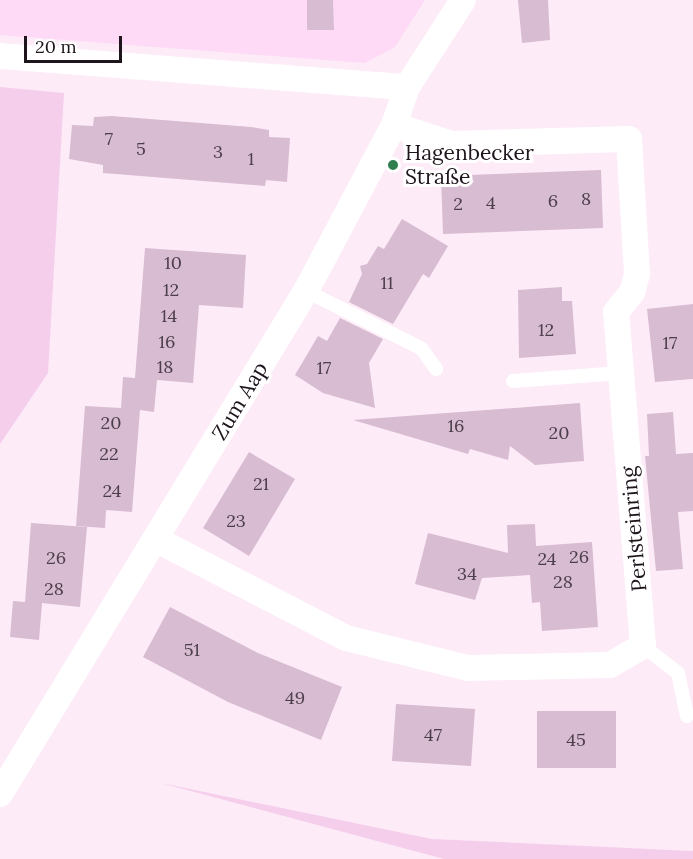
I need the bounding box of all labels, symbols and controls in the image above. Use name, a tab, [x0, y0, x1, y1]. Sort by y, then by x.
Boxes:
scale bar	[27, 24, 124, 62]
text: 20 m	[35, 35, 77, 58]
house number: 7	[105, 128, 113, 150]
house number: 5	[136, 138, 146, 160]
place label: Hagenbecker Straße	[405, 140, 534, 190]
house number: 3	[213, 141, 223, 163]
house number: 1	[248, 148, 254, 170]
marker: Hagenbecker Straße	[386, 158, 400, 172]
house number: 8	[581, 188, 591, 210]
house number: 6	[548, 190, 558, 212]
house number: 4	[486, 192, 496, 214]
house number: 2	[453, 193, 463, 215]
house number: 10	[164, 252, 182, 274]
house number: 11	[380, 272, 394, 294]
house number: 12	[163, 279, 179, 301]
house number: 14	[161, 305, 177, 327]
house number: 12	[538, 319, 554, 341]
house number: 16	[159, 331, 175, 353]
house number: 17	[663, 332, 677, 354]
house number: 18	[157, 356, 173, 378]
street label: Zum Aap	[207, 357, 273, 445]
house number: 17	[317, 357, 331, 379]
house number: 20	[101, 412, 121, 434]
house number: 16	[448, 415, 464, 437]
house number: 20	[549, 422, 569, 444]
house number: 22	[99, 443, 119, 465]
street label: Perlsteinring	[616, 465, 652, 593]
house number: 21	[253, 473, 269, 495]
house number: 24	[102, 480, 122, 502]
house number: 23	[226, 510, 246, 532]
house number: 26	[569, 546, 589, 568]
house number: 26	[46, 547, 66, 569]
house number: 24	[537, 548, 557, 570]
house number: 34	[457, 563, 477, 585]
house number: 28	[553, 571, 573, 593]
house number: 28	[44, 578, 64, 600]
house number: 51	[184, 639, 200, 661]
house number: 49	[285, 687, 305, 709]
house number: 47	[424, 724, 442, 746]
house number: 45	[566, 729, 586, 751]

